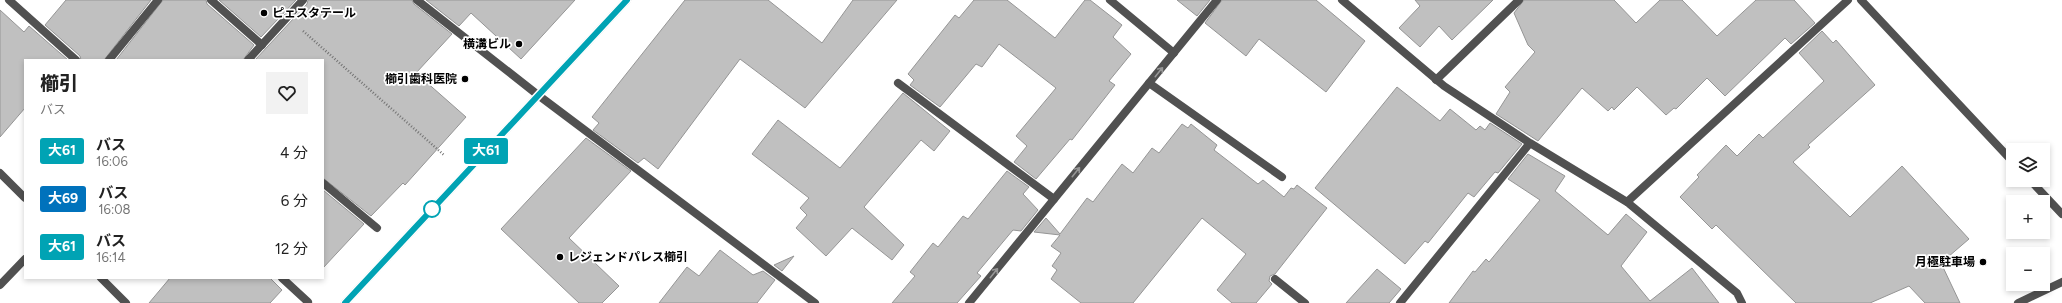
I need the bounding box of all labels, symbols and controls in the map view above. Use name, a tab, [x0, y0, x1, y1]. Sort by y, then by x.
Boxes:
place label: ピェスタテール	[272, 6, 356, 20]
marker: ピェスタテール	[259, 8, 269, 18]
place label: 横溝ビル	[463, 37, 511, 51]
marker: 横溝ビル	[514, 39, 524, 49]
one-way arrow	[1154, 66, 1163, 77]
text: 櫛引	[40, 72, 78, 95]
button: heart	[266, 72, 308, 114]
place label: 櫛引歯科医院	[385, 72, 457, 86]
marker: 櫛引歯科医院	[460, 74, 470, 84]
text: バス	[40, 102, 66, 117]
text: バス	[96, 136, 126, 154]
line badge: 大61	[463, 138, 509, 164]
text: 大61	[48, 142, 76, 159]
text: 大61	[472, 142, 500, 159]
map controls	[2006, 143, 2050, 291]
button: layers	[2006, 143, 2050, 187]
text: 4 分	[280, 144, 308, 162]
text: 16:06	[96, 154, 128, 169]
one-way arrow	[1072, 167, 1081, 178]
text: バス	[98, 184, 128, 202]
text: 大69	[48, 190, 78, 207]
text: 6 分	[281, 192, 308, 210]
button: +	[2006, 195, 2050, 239]
unlabelled marker	[423, 200, 441, 218]
text: 16:08	[98, 202, 131, 217]
text: バス	[96, 232, 126, 250]
text: 大61	[48, 238, 76, 255]
text: 12 分	[275, 240, 308, 258]
button: −	[2006, 247, 2050, 291]
text: 16:14	[96, 250, 126, 265]
place label: レジェンドパレス櫛引	[568, 250, 688, 264]
marker: レジェンドパレス櫛引	[555, 252, 565, 262]
place label: 月極駐車場	[1915, 255, 1975, 269]
marker: 月極駐車場	[1978, 257, 1988, 267]
one-way arrow	[989, 267, 998, 278]

